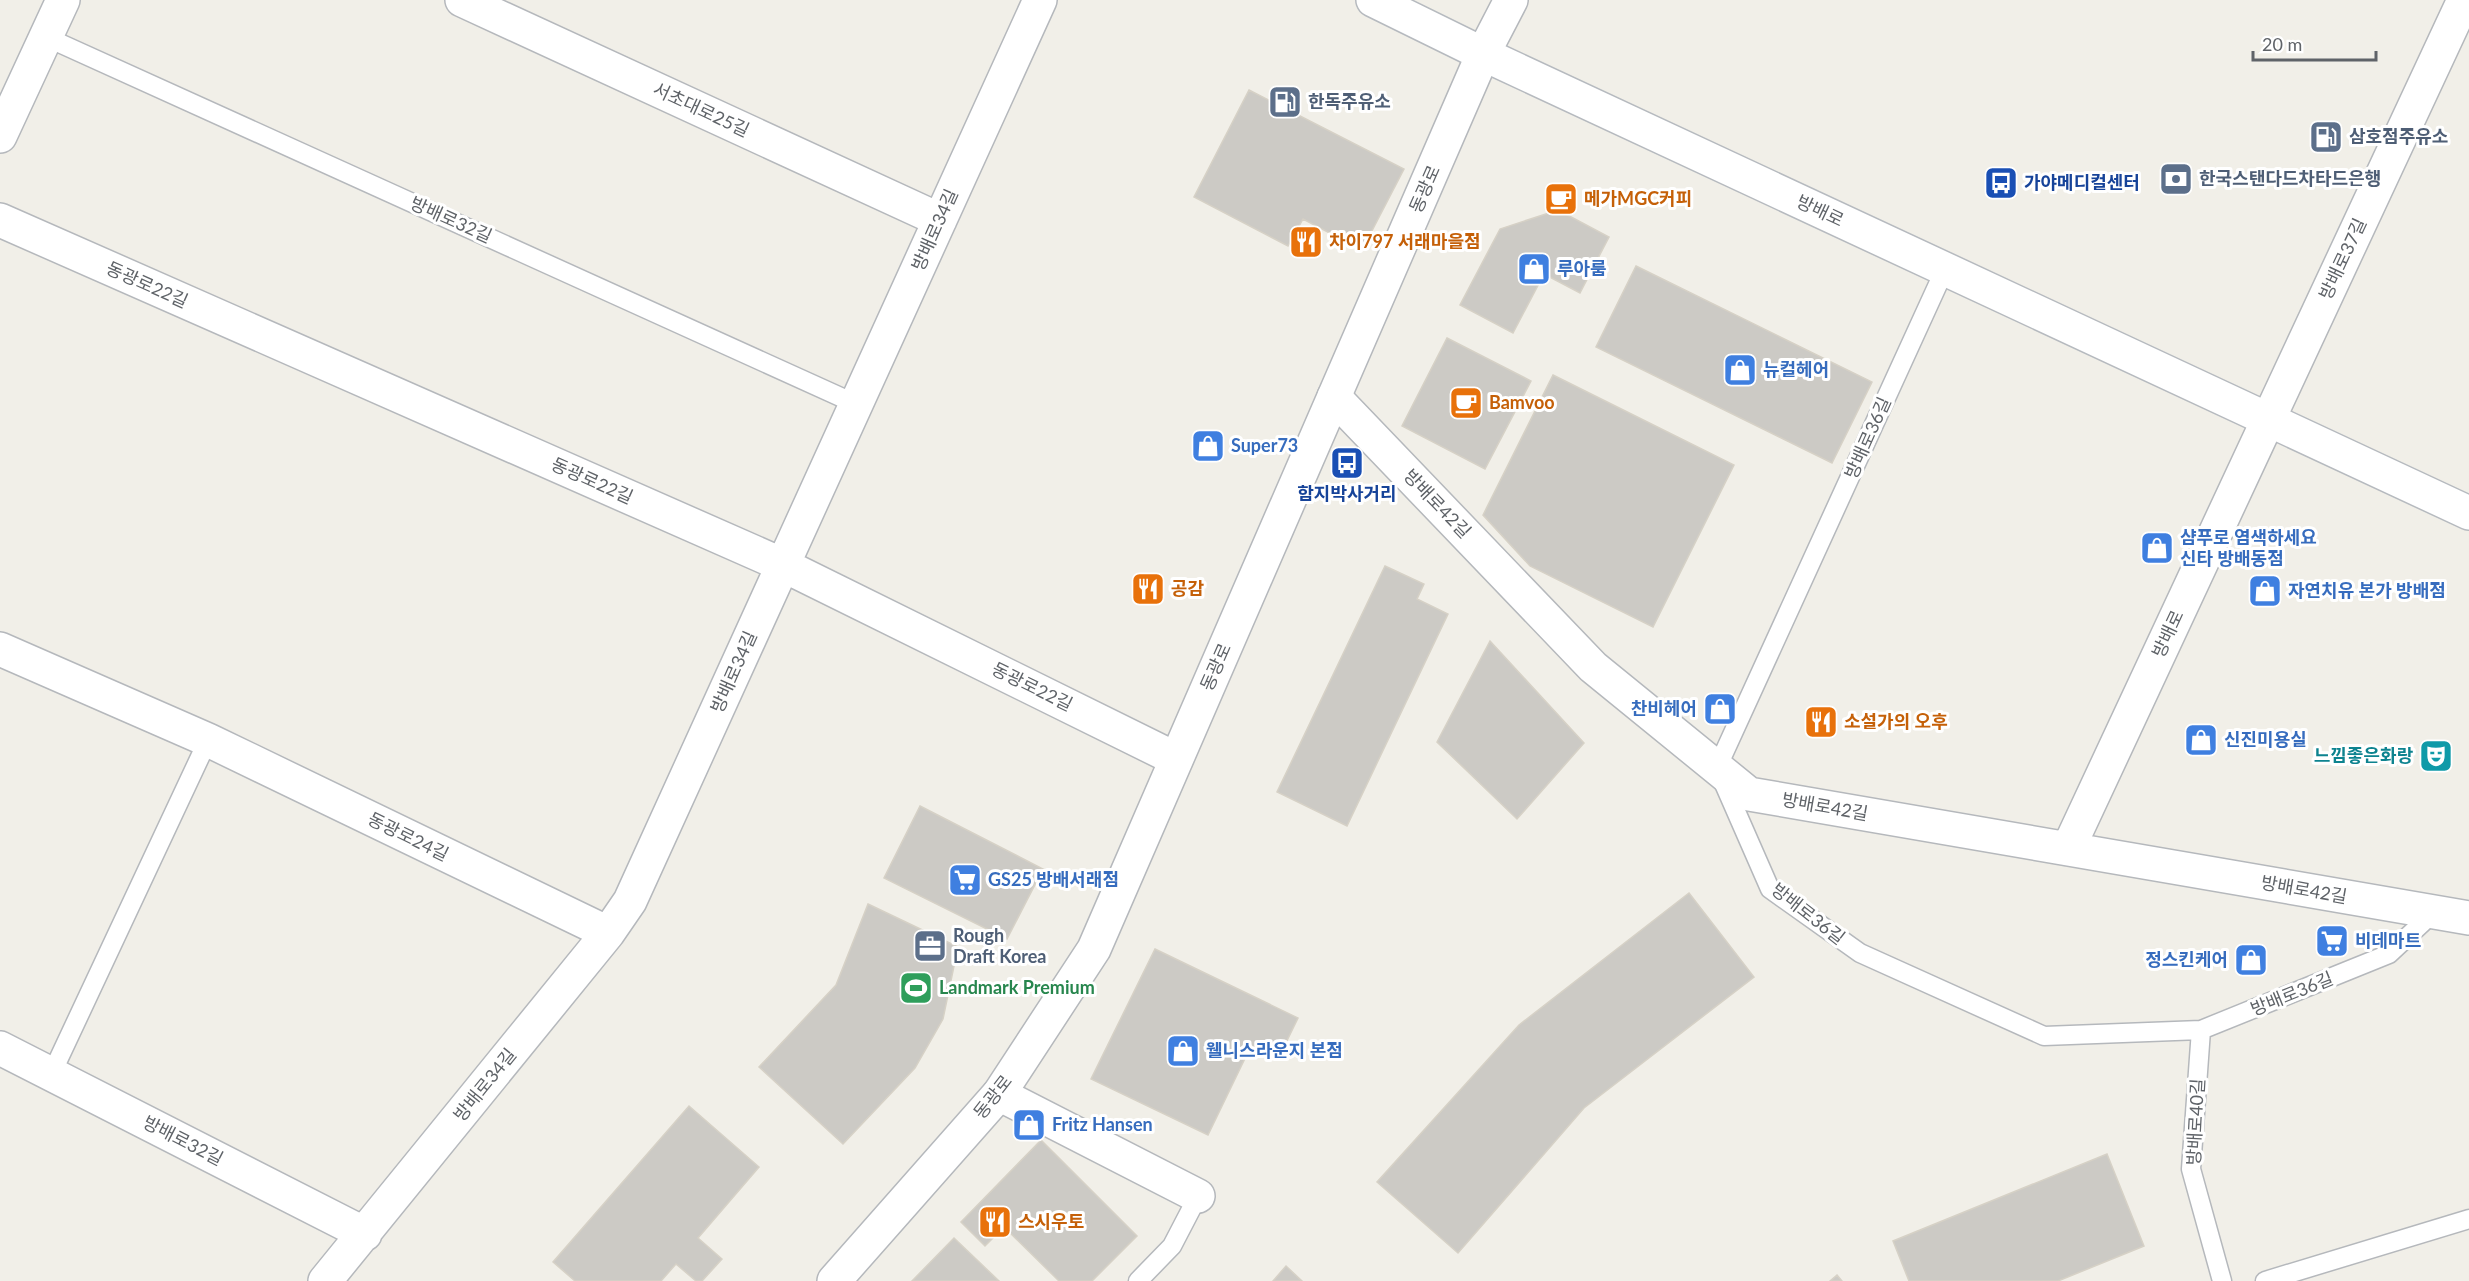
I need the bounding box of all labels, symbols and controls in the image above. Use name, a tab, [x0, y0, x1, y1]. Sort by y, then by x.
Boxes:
scale bar	[2253, 24, 2376, 62]
text: 20 m	[2262, 33, 2302, 55]
street label: 서초대로25길	[650, 77, 753, 141]
fuel station icon: 한독주유소	[1267, 84, 1303, 120]
place label: 한독주유소	[1308, 90, 1391, 112]
fuel station icon: 삼호점주유소	[2308, 119, 2344, 155]
place label: 삼호점주유소	[2349, 125, 2448, 147]
street label: 동광로	[1404, 161, 1444, 216]
bank icon: 한국스탠다드차타드은행	[2158, 161, 2194, 197]
bus stop icon: 가야메디컬센터	[1983, 165, 2019, 201]
place label: 한국스탠다드차타드은행	[2199, 167, 2381, 189]
place label: 가야메디컬센터	[2024, 171, 2140, 193]
cafe icon: 메가MGC커피	[1543, 181, 1579, 217]
street label: 방배로34길	[906, 185, 962, 274]
place label: 메가MGC커피	[1584, 187, 1692, 209]
street label: 방배로	[1793, 190, 1848, 231]
street label: 방배로32길	[407, 191, 496, 247]
street label: 방배로37길	[2314, 214, 2370, 303]
restaurant icon: 차이797 서래마을점	[1288, 224, 1324, 260]
place label: 차이797 서래마을점	[1329, 230, 1481, 252]
shop icon: 루아룸	[1516, 251, 1552, 287]
street label: 동광로22길	[103, 256, 192, 312]
place label: 루아룸	[1557, 257, 1607, 279]
shop icon: 뉴컬헤어	[1722, 352, 1758, 388]
place label: 뉴컬헤어	[1763, 358, 1829, 380]
cafe icon: Bamvoo	[1448, 385, 1484, 421]
place label: Bamvoo	[1489, 391, 1555, 413]
street label: 방배로36길	[1839, 393, 1895, 482]
shop icon: Super73	[1190, 428, 1226, 464]
place label: Super73	[1231, 434, 1298, 456]
bus stop icon: 함지박사거리	[1329, 445, 1365, 481]
street label: 동광로22길	[548, 452, 637, 508]
street label: 방배로42길	[1400, 464, 1476, 542]
place label: 함지박사거리	[1297, 482, 1397, 504]
place label: 샴푸로 염색하세요 신타 방배동점	[2180, 526, 2317, 569]
shop icon: 샴푸로 염색하세요 신타 방배동점	[2139, 530, 2175, 566]
restaurant icon: 공감	[1130, 571, 1166, 607]
shop icon: 자연치유 본가 방배점	[2247, 573, 2283, 609]
place label: 공감	[1171, 577, 1205, 599]
place label: 자연치유 본가 방배점	[2288, 579, 2446, 601]
street label: 방배로	[2147, 606, 2188, 661]
street label: 방배로34길	[705, 627, 761, 716]
street label: 동광로	[1195, 639, 1235, 694]
street label: 동광로22길	[988, 657, 1076, 715]
shop icon: 찬비헤어	[1702, 691, 1738, 727]
place label: 찬비헤어	[1631, 697, 1697, 719]
restaurant icon: 소설가의 오후	[1803, 704, 1839, 740]
place label: 소설가의 오후	[1844, 710, 1948, 732]
shop icon: 신진미용실	[2183, 722, 2219, 758]
place label: 신진미용실	[2224, 728, 2307, 750]
theatre icon: 느낌좋은화랑	[2418, 738, 2454, 774]
place label: 느낌좋은화랑	[2314, 744, 2413, 766]
street label: 방배로42길	[1780, 788, 1870, 824]
street label: 동광로24길	[364, 807, 452, 865]
supermarket icon: GS25 방배서래점	[947, 862, 983, 898]
place label: GS25 방배서래점	[988, 868, 1119, 890]
street label: 방배로42길	[2259, 871, 2349, 907]
street label: 방배로36길	[1768, 878, 1850, 949]
supermarket icon: 비데마트	[2314, 923, 2350, 959]
place label: Rough Draft Korea	[953, 924, 1046, 967]
office icon: Rough Draft Korea	[912, 928, 948, 964]
place label: 비데마트	[2355, 929, 2421, 951]
shop icon: 정스킨케어	[2233, 942, 2269, 978]
place label: 정스킨케어	[2145, 948, 2228, 970]
street label: 방배로36길	[2247, 967, 2336, 1020]
sports icon: Landmark Premium	[898, 970, 934, 1006]
place label: Landmark Premium	[939, 976, 1095, 998]
shop icon: 웰니스라운지 본점	[1165, 1033, 1201, 1069]
place label: 웰니스라운지 본점	[1206, 1039, 1343, 1061]
street label: 방배로34길	[448, 1044, 520, 1125]
street label: 동광로	[968, 1070, 1016, 1123]
street label: 방배로40길	[2182, 1078, 2208, 1166]
shop icon: Fritz Hansen	[1011, 1107, 1047, 1143]
street label: 방배로32길	[140, 1111, 227, 1170]
place label: Fritz Hansen	[1052, 1113, 1153, 1135]
restaurant icon: 스시우토	[977, 1204, 1013, 1240]
place label: 스시우토	[1018, 1210, 1084, 1232]

